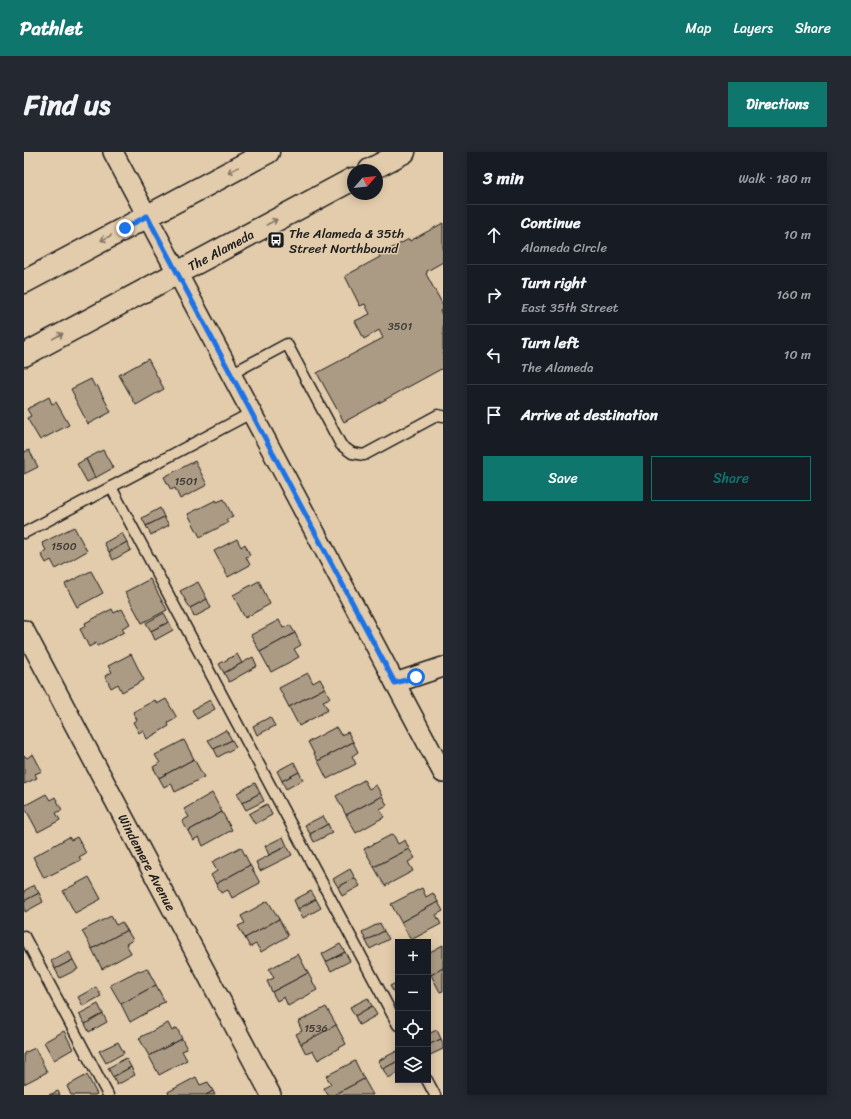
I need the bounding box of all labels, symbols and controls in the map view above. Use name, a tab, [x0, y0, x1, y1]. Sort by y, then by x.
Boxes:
text: Pathlet	[20, 12, 83, 45]
text: Map	[686, 16, 711, 41]
text: Layers	[733, 16, 773, 41]
text: Share	[795, 16, 831, 41]
text: Find us	[24, 80, 111, 129]
button: Directions	[728, 82, 827, 127]
text: 3 min	[483, 163, 524, 193]
north arrow	[347, 164, 383, 200]
one-way arrow	[227, 167, 239, 175]
text: Walk · 180 m	[739, 167, 811, 190]
text: Continue	[521, 210, 581, 236]
one-way arrow	[266, 218, 278, 226]
route end	[116, 219, 134, 237]
place label: The Alameda & 35th Street Northbound	[289, 222, 404, 260]
street label: The Alameda	[183, 223, 259, 278]
text: 10 m	[784, 223, 811, 246]
icon: ahead	[483, 224, 505, 246]
bus stop icon: The Alameda & 35th Street Northbound	[266, 230, 286, 250]
one-way arrow	[100, 235, 112, 242]
text: Alameda Circle	[521, 236, 607, 259]
text: Turn right	[521, 270, 586, 296]
text: 160 m	[776, 283, 811, 306]
icon: right	[483, 284, 505, 306]
text: East 35th Street	[521, 296, 619, 319]
house number: 3501	[388, 317, 412, 336]
text: Turn left	[521, 330, 579, 356]
one-way arrow	[52, 332, 64, 340]
text: 10 m	[784, 343, 811, 366]
icon: left	[483, 344, 505, 366]
text: The Alameda	[521, 356, 594, 379]
text: Arrive at destination	[521, 402, 658, 428]
icon: arrive	[483, 404, 505, 426]
button: Save	[483, 456, 643, 501]
button: Share	[651, 456, 811, 501]
house number: 1501	[174, 472, 198, 491]
house number: 1500	[51, 537, 77, 556]
route start	[407, 668, 425, 686]
street label: Windemere Avenue	[111, 809, 183, 916]
map controls	[395, 939, 431, 1083]
button: +	[395, 939, 431, 975]
button: −	[395, 975, 431, 1011]
button: locate	[395, 1011, 431, 1047]
house number: 1536	[304, 1019, 328, 1038]
button: layers	[395, 1047, 431, 1083]

